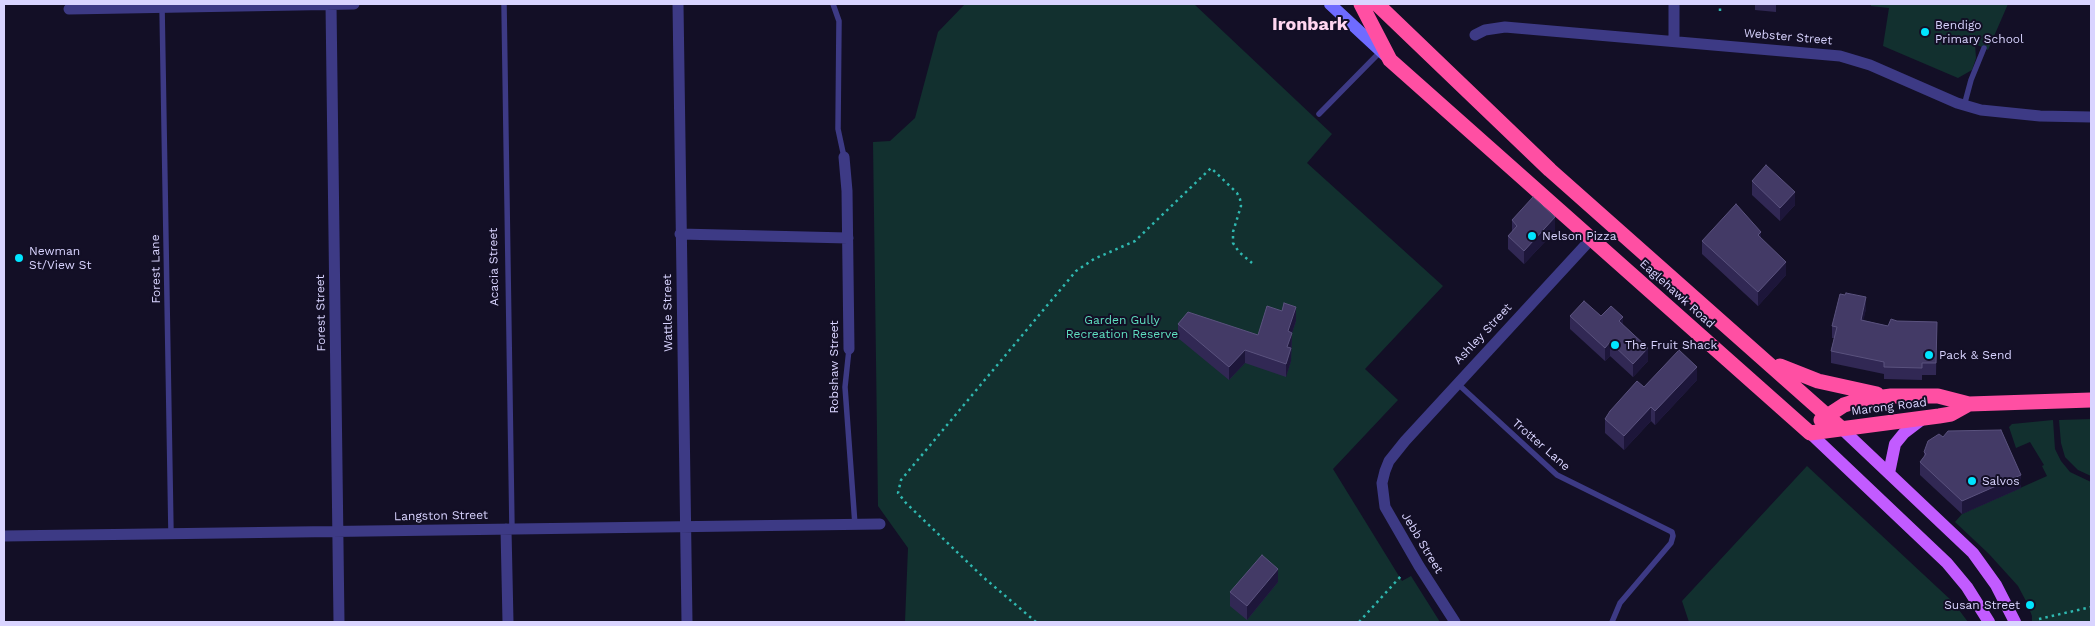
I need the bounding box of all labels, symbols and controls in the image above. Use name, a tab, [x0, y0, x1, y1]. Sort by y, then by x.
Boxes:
district label: Ironbark	[1272, 14, 1348, 36]
place label: Bendigo Primary School	[1935, 18, 2024, 46]
street label: Webster Street	[1743, 26, 1833, 48]
marker: Bendigo Primary School	[1919, 26, 1931, 38]
street label: Acacia Street	[486, 228, 502, 306]
place label: Nelson Pizza	[1542, 229, 1616, 243]
marker: Nelson Pizza	[1526, 230, 1538, 242]
street label: Forest Lane	[148, 234, 164, 304]
place label: Newman St/View St	[29, 244, 92, 272]
marker: Newman St/View St	[13, 252, 25, 264]
street label: Eaglehawk Road	[1637, 257, 1717, 331]
street label: Forest Street	[313, 274, 329, 352]
street label: Wattle Street	[660, 274, 676, 352]
street label: Ashley Street	[1451, 300, 1515, 368]
park label: Garden Gully Recreation Reserve	[1066, 313, 1178, 341]
street label: Robshaw Street	[827, 320, 841, 414]
place label: The Fruit Shack	[1625, 338, 1717, 352]
marker: The Fruit Shack	[1609, 339, 1621, 351]
place label: Pack & Send	[1939, 348, 2012, 362]
marker: Pack & Send	[1923, 349, 1935, 361]
street label: Marong Road	[1850, 395, 1928, 419]
street label: Trotter Lane	[1509, 416, 1573, 474]
place label: Salvos	[1982, 474, 2020, 488]
marker: Salvos	[1966, 475, 1978, 487]
street label: Langston Street	[394, 508, 488, 524]
street label: Jebb Street	[1398, 510, 1446, 576]
place label: Susan Street	[1944, 598, 2020, 612]
marker: Susan Street	[2024, 599, 2036, 611]

